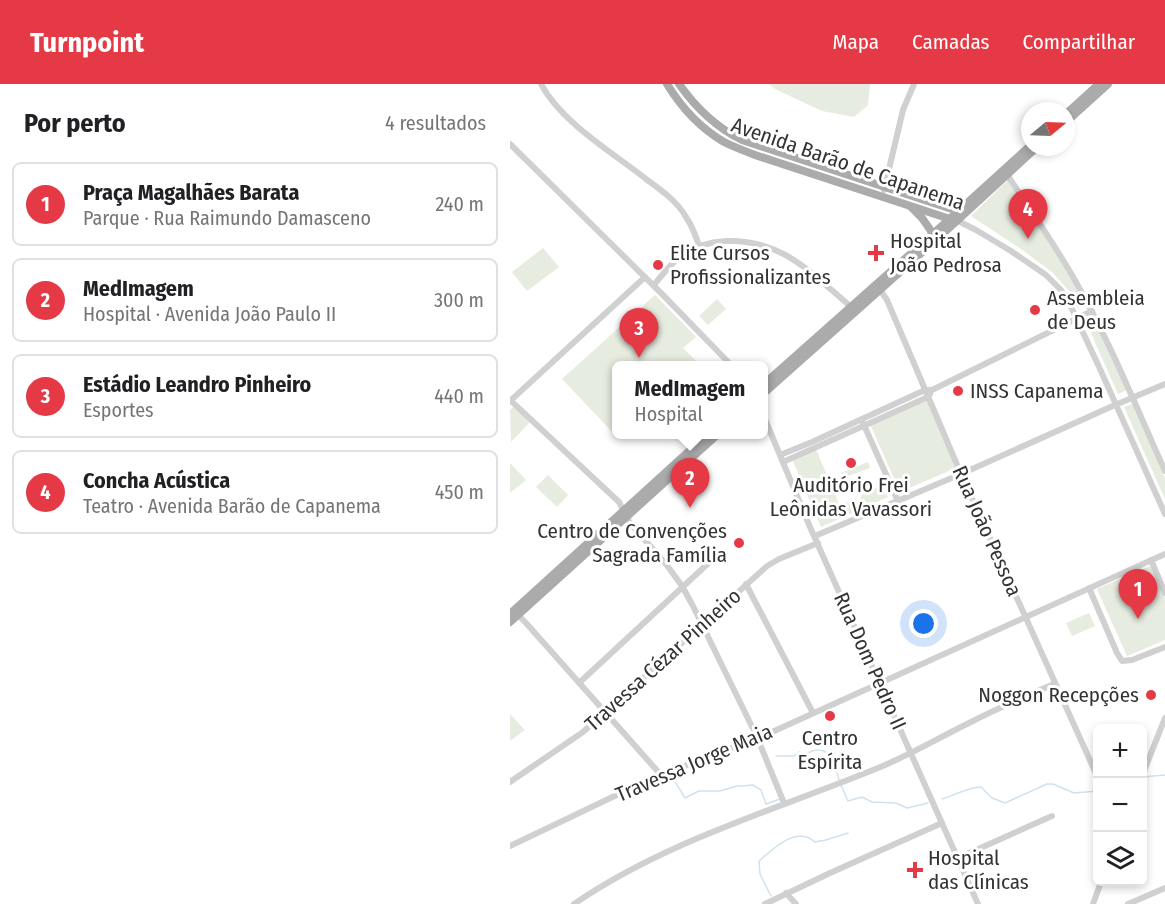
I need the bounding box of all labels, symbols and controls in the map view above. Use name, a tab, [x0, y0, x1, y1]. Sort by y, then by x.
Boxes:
text: Turnpoint	[30, 26, 144, 59]
text: Mapa	[833, 29, 879, 55]
text: Camadas	[912, 29, 990, 55]
text: Compartilhar	[1023, 29, 1135, 55]
north arrow	[1021, 102, 1075, 156]
text: Por perto	[24, 108, 126, 139]
text: 4 resultados	[385, 111, 486, 135]
street label: Avenida Barão de Capanema	[728, 112, 968, 216]
text: Praça Magalhães Barata	[83, 179, 299, 206]
pin: 4	[1008, 190, 1048, 239]
text: 1	[41, 192, 50, 216]
text: 240 m	[435, 192, 484, 216]
text: Parque · Rua Raimundo Damasceno	[83, 206, 371, 230]
place label: Hospital João Pedrosa	[890, 228, 1002, 278]
place label: Elite Cursos Profissionalizantes	[670, 240, 831, 290]
marker: Hospital João Pedrosa	[867, 244, 885, 262]
marker: Elite Cursos Profissionalizantes	[651, 258, 665, 272]
text: MedImagem	[83, 275, 194, 302]
place label: Assembleia de Deus	[1047, 285, 1145, 335]
text: 2	[41, 288, 50, 312]
text: 300 m	[434, 288, 484, 312]
text: Hospital · Avenida João Paulo II	[83, 302, 336, 326]
marker: Assembleia de Deus	[1028, 303, 1042, 317]
pin: 3	[620, 308, 658, 358]
popup	[612, 361, 768, 439]
text: Estádio Leandro Pinheiro	[83, 371, 311, 398]
text: MedImagem	[635, 375, 745, 402]
place label: INSS Capanema	[970, 378, 1104, 404]
text: 3	[41, 384, 50, 408]
text: 440 m	[434, 384, 484, 408]
marker: INSS Capanema	[951, 384, 965, 398]
text: Esportes	[83, 398, 154, 422]
text: Hospital	[635, 402, 703, 426]
marker: Auditório Frei Leônidas Vavassori	[844, 456, 858, 470]
pin: 2	[670, 458, 710, 508]
street label: Rua João Pessoa	[947, 462, 1027, 600]
text: Concha Acústica	[83, 467, 230, 494]
place label: Auditório Frei Leônidas Vavassori	[770, 472, 932, 522]
text: 4	[40, 480, 51, 504]
text: 450 m	[435, 480, 484, 504]
text: Teatro · Avenida Barão de Capanema	[83, 494, 381, 518]
place label: Centro de Convenções Sagrada Família	[537, 518, 727, 568]
marker: Centro de Convenções Sagrada Família	[732, 536, 746, 550]
pin: 1	[1118, 570, 1158, 619]
street label: Travessa Cézar Pinheiro	[580, 583, 746, 737]
street label: Rua Dom Pedro II	[828, 588, 912, 734]
your location	[909, 609, 938, 638]
place label: Noggon Recepções	[978, 682, 1139, 708]
marker: Noggon Recepções	[1144, 688, 1158, 702]
marker: Centro Espírita	[823, 709, 837, 723]
street label: Travessa Jorge Maia	[612, 718, 776, 808]
map controls	[1093, 724, 1147, 886]
button: +	[1093, 724, 1147, 778]
place label: Centro Espírita	[798, 725, 862, 775]
button: −	[1093, 778, 1147, 832]
button: layers	[1093, 832, 1147, 886]
place label: Hospital das Clínicas	[928, 845, 1029, 895]
marker: Hospital das Clínicas	[906, 861, 924, 879]

